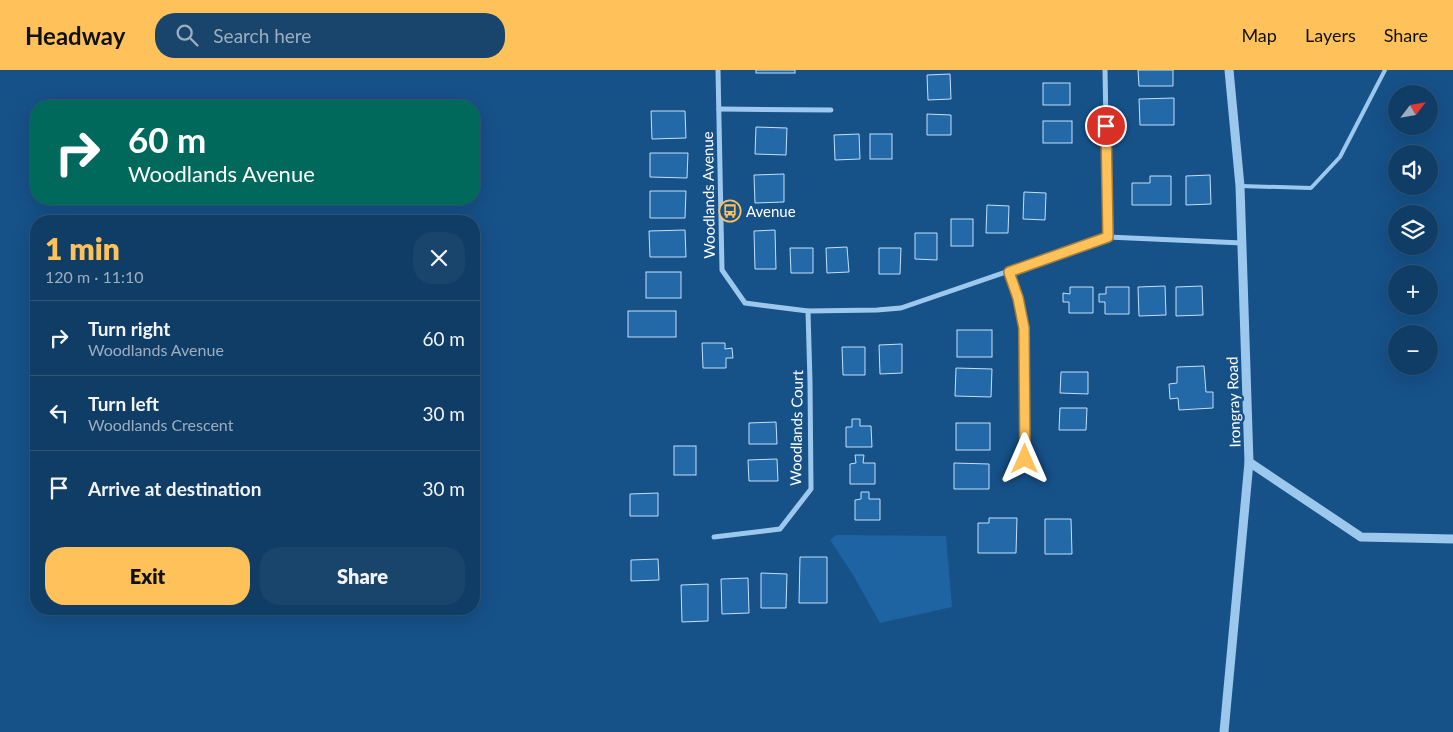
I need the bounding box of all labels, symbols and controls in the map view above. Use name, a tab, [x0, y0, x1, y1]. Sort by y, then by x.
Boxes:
search box	[155, 13, 505, 58]
text: Headway	[25, 21, 125, 50]
icon: search	[173, 21, 201, 49]
text: Search here	[213, 24, 311, 47]
text: Map	[1241, 24, 1277, 46]
text: Layers	[1305, 24, 1356, 46]
text: Share	[1384, 24, 1428, 46]
north arrow	[1388, 85, 1438, 135]
map controls	[1388, 85, 1438, 375]
pin	[1085, 105, 1127, 147]
icon: arrive	[1092, 112, 1120, 140]
text: 60 m	[128, 118, 206, 160]
icon: right	[45, 120, 110, 185]
street label: Woodlands Avenue	[698, 131, 718, 259]
button: sound	[1388, 145, 1438, 195]
text: Woodlands Avenue	[128, 160, 315, 187]
bus stop icon: Avenue	[718, 199, 742, 223]
place label: Avenue	[746, 202, 796, 220]
button: layers	[1388, 205, 1438, 255]
text: 1 min	[45, 230, 120, 266]
button: close	[413, 232, 465, 284]
button: +	[1388, 265, 1438, 315]
text: 120 m · 11:10	[45, 267, 144, 286]
text: Turn right	[88, 317, 170, 340]
icon: right	[45, 324, 73, 352]
button: −	[1388, 325, 1438, 375]
text: 60 m	[422, 327, 465, 350]
text: Woodlands Avenue	[88, 340, 224, 359]
street label: Irongray Road	[1222, 356, 1244, 448]
street label: Woodlands Court	[786, 369, 806, 486]
text: Turn left	[88, 392, 159, 415]
icon: left	[45, 399, 73, 427]
text: 30 m	[422, 402, 465, 425]
text: Woodlands Crescent	[88, 415, 233, 434]
position arrow	[998, 432, 1050, 484]
icon: arrive	[45, 474, 73, 502]
text: Arrive at destination	[88, 477, 261, 500]
text: 30 m	[422, 477, 465, 500]
button: Exit	[45, 547, 250, 605]
button: Share	[260, 547, 465, 605]

